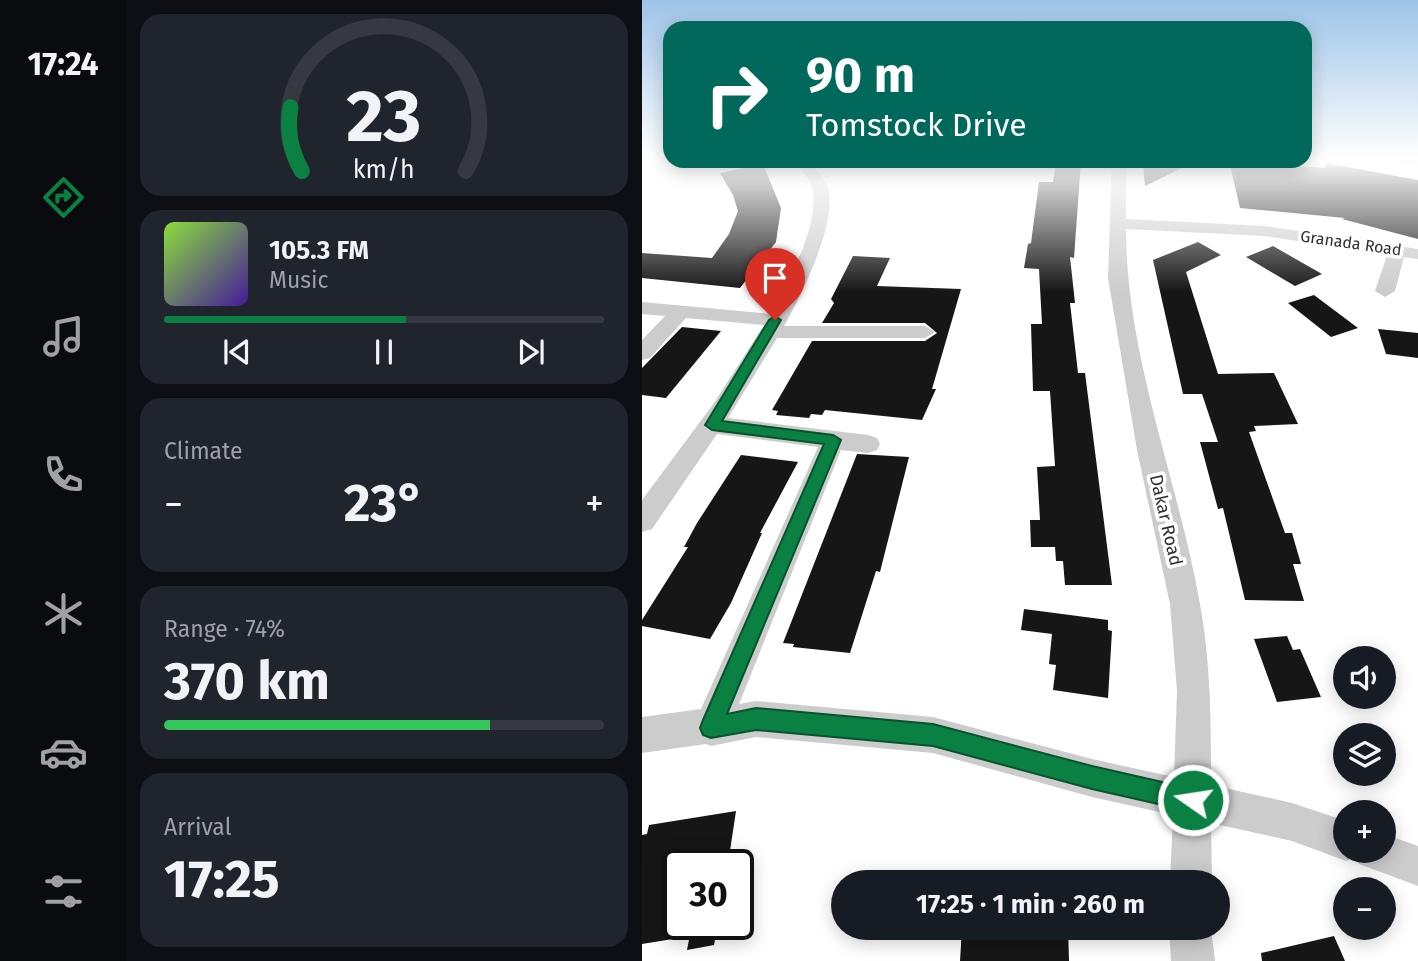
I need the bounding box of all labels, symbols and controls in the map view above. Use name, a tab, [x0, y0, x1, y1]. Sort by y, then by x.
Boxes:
text: 17:24	[27, 45, 99, 83]
text: 90 m	[806, 46, 915, 105]
icon: right	[691, 49, 782, 140]
text: 23	[346, 73, 422, 160]
text: Tomstock Drive	[806, 106, 1027, 144]
text: km/h	[353, 155, 415, 185]
icon: directions	[39, 173, 88, 222]
street label: Granada Road	[1299, 227, 1403, 259]
text: 105.3 FM	[269, 235, 369, 266]
pin	[745, 248, 805, 320]
icon: arrive	[756, 259, 794, 297]
text: Music	[269, 266, 329, 294]
icon: music	[39, 312, 88, 361]
icon: previous	[218, 333, 256, 371]
icon: pause	[365, 333, 403, 371]
icon: next	[512, 333, 550, 371]
text: Climate	[164, 437, 243, 465]
icon: phone	[39, 450, 88, 499]
text: 23°	[344, 472, 424, 535]
street label: Dakar Road	[1145, 472, 1187, 568]
text: −	[164, 481, 183, 527]
text: +	[585, 481, 604, 527]
icon: climate	[39, 589, 88, 638]
text: Range · 74%	[164, 615, 285, 643]
map controls	[1333, 646, 1396, 940]
button: sound	[1333, 646, 1396, 709]
text: 370 km	[164, 650, 330, 713]
button: layers	[1333, 723, 1396, 786]
icon: car	[39, 728, 88, 777]
position arrow	[1156, 763, 1230, 837]
button: +	[1333, 800, 1396, 863]
text: Arrival	[164, 813, 231, 841]
text: 17:25	[164, 848, 280, 911]
speed limit sign: 30	[663, 849, 754, 940]
icon: filters	[39, 867, 88, 916]
button: −	[1333, 877, 1396, 940]
text: 17:25 · 1 min · 260 m	[916, 889, 1145, 920]

